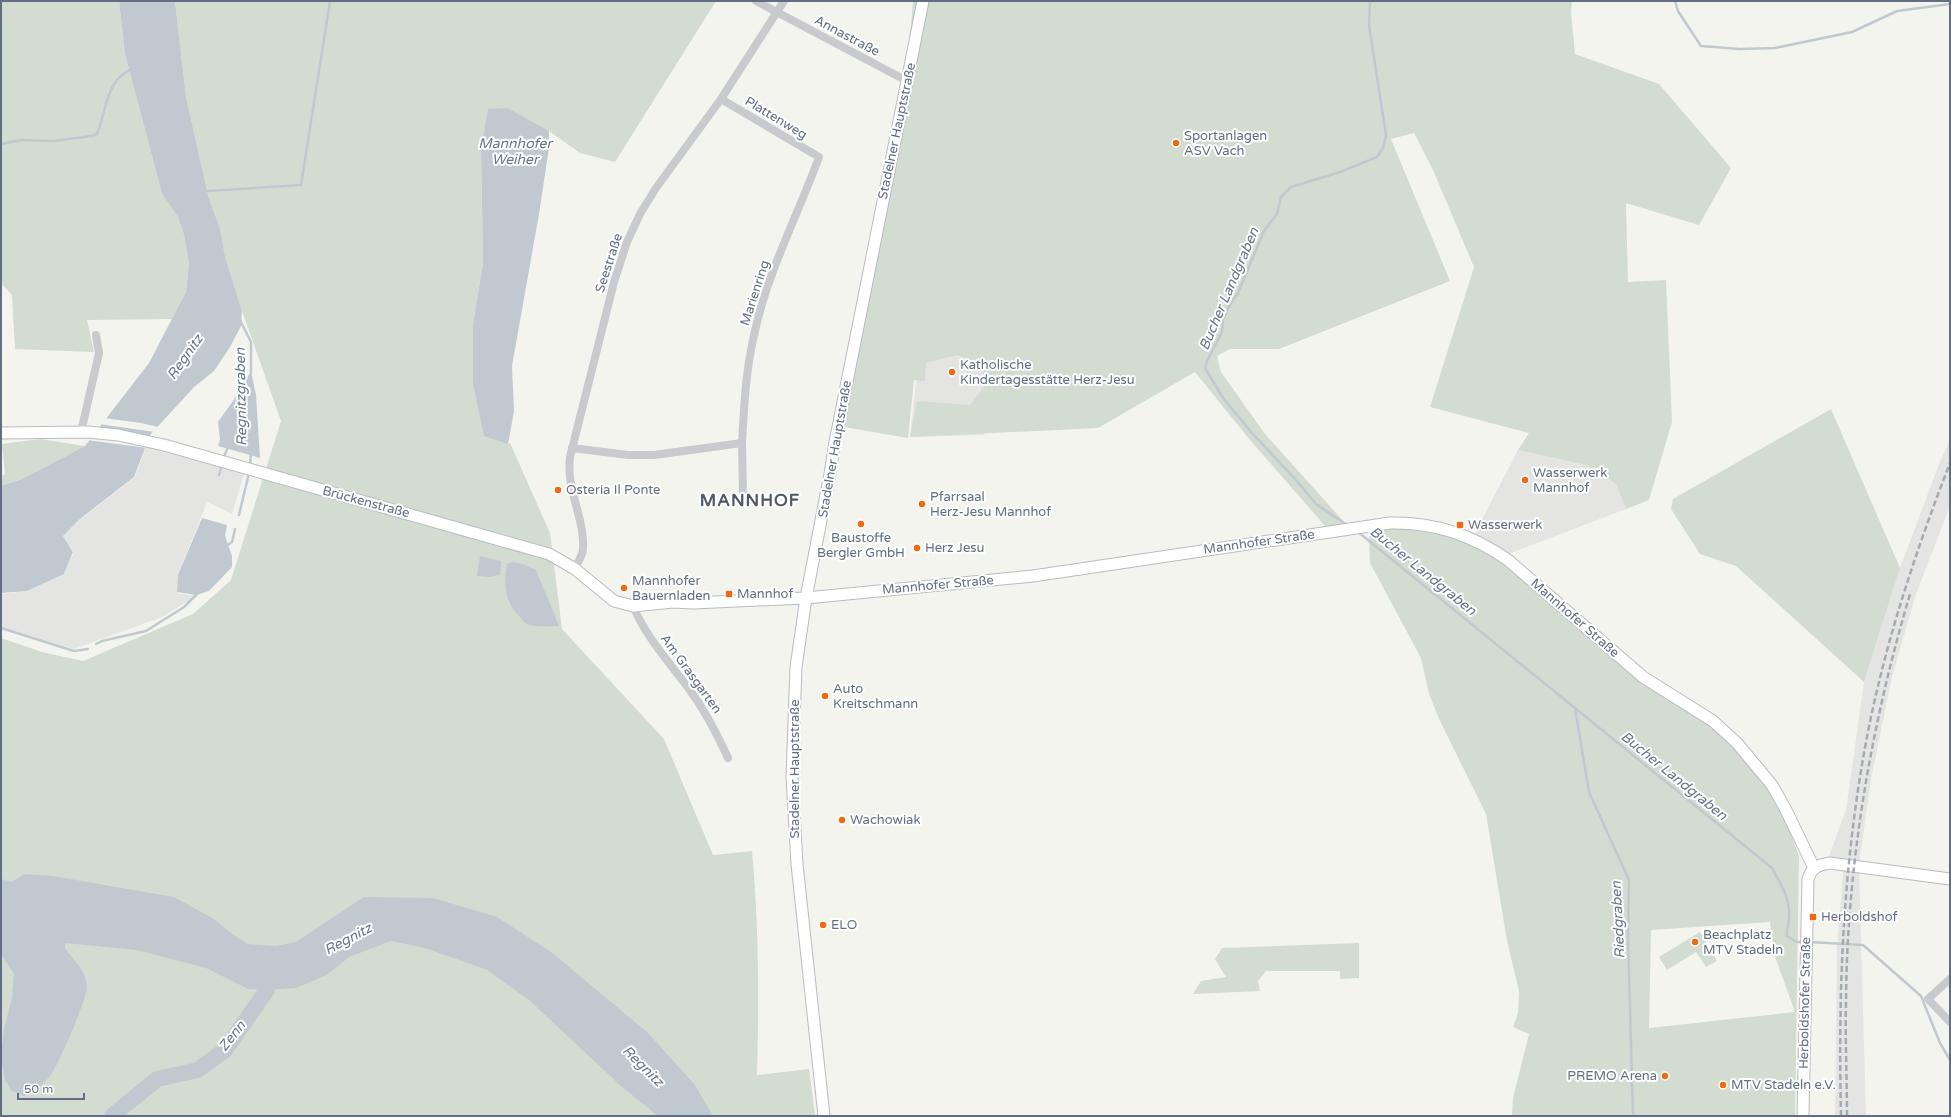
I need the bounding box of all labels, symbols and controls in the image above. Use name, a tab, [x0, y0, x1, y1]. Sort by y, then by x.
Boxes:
street label: Annastraße	[812, 12, 882, 60]
street label: Stadelner Hauptstraße	[875, 61, 919, 201]
street label: Plattenweg	[742, 93, 810, 143]
place label: Sportanlagen ASV Vach	[1184, 128, 1267, 159]
water label: Mannhofer Weiher	[478, 135, 553, 168]
marker: Sportanlagen ASV Vach	[1171, 138, 1181, 148]
water label: Bucher Landgraben	[1195, 225, 1263, 353]
street label: Seestraße	[592, 231, 626, 295]
street label: Marienring	[737, 258, 773, 328]
water label: Regnitz	[163, 330, 208, 383]
water label: Regnitzgraben	[232, 347, 250, 446]
place label: Katholische Kindertagesstätte Herz-Jesu	[960, 357, 1135, 388]
marker: Katholische Kindertagesstätte Herz-Jesu	[947, 367, 957, 377]
street label: Stadelner Hauptstraße	[815, 379, 855, 519]
place label: Wasserwerk Mannhof	[1533, 465, 1607, 496]
marker: Wasserwerk Mannhof	[1520, 475, 1530, 485]
place label: Osteria Il Ponte	[566, 482, 660, 498]
street label: Brückenstraße	[321, 483, 411, 521]
marker: Osteria Il Ponte	[553, 485, 563, 495]
place label: Pfarrsaal Herz-Jesu Mannhof	[930, 489, 1051, 520]
district label: MANNHOF	[700, 490, 800, 511]
marker: Pfarrsaal Herz-Jesu Mannhof	[917, 499, 927, 509]
place label: Wasserwerk	[1468, 517, 1542, 533]
marker: Baustoffe Bergler GmbH	[856, 519, 866, 529]
marker: Wasserwerk	[1455, 520, 1465, 530]
water label: Bucher Landgraben	[1366, 523, 1480, 619]
street label: Mannhofer Straße	[1202, 526, 1316, 558]
place label: Baustoffe Bergler GmbH	[817, 530, 905, 561]
place label: Herz Jesu	[925, 540, 984, 556]
marker: Herz Jesu	[912, 543, 922, 553]
street label: Mannhofer Straße	[882, 572, 994, 598]
place label: Mannhofer Bauernladen	[632, 573, 710, 604]
street label: Mannhofer Straße	[1527, 575, 1623, 661]
marker: Mannhofer Bauernladen	[619, 583, 629, 593]
place label: Mannhof	[737, 586, 793, 602]
marker: Mannhof	[724, 589, 734, 599]
street label: Am Grasgarten	[657, 631, 725, 717]
place label: Auto Kreitschmann	[833, 681, 918, 712]
marker: Auto Kreitschmann	[820, 691, 830, 701]
street label: Stadelner Hauptstraße	[787, 699, 803, 839]
water label: Bucher Landgraben	[1617, 728, 1731, 824]
place label: Wachowiak	[850, 812, 921, 828]
marker: Wachowiak	[837, 815, 847, 825]
water label: Riedgraben	[1607, 880, 1629, 959]
place label: Herboldshof	[1821, 909, 1898, 925]
marker: Herboldshof	[1808, 912, 1818, 922]
place label: ELO	[831, 917, 857, 933]
water label: Regnitz	[321, 919, 376, 958]
marker: ELO	[818, 920, 828, 930]
place label: Beachplatz MTV Stadeln	[1703, 927, 1783, 958]
marker: Beachplatz MTV Stadeln	[1690, 937, 1700, 947]
street label: Herboldshofer Straße	[1796, 937, 1814, 1069]
water label: Zenn	[215, 1017, 249, 1055]
water label: Regnitz	[619, 1042, 668, 1091]
place label: PREMO Arena	[1567, 1068, 1657, 1084]
marker: PREMO Arena	[1660, 1071, 1670, 1081]
scale bar	[18, 1075, 84, 1101]
place label: MTV Stadeln e.V.	[1731, 1077, 1836, 1093]
marker: MTV Stadeln e.V.	[1718, 1080, 1728, 1090]
text: 50 m	[24, 1082, 53, 1096]

